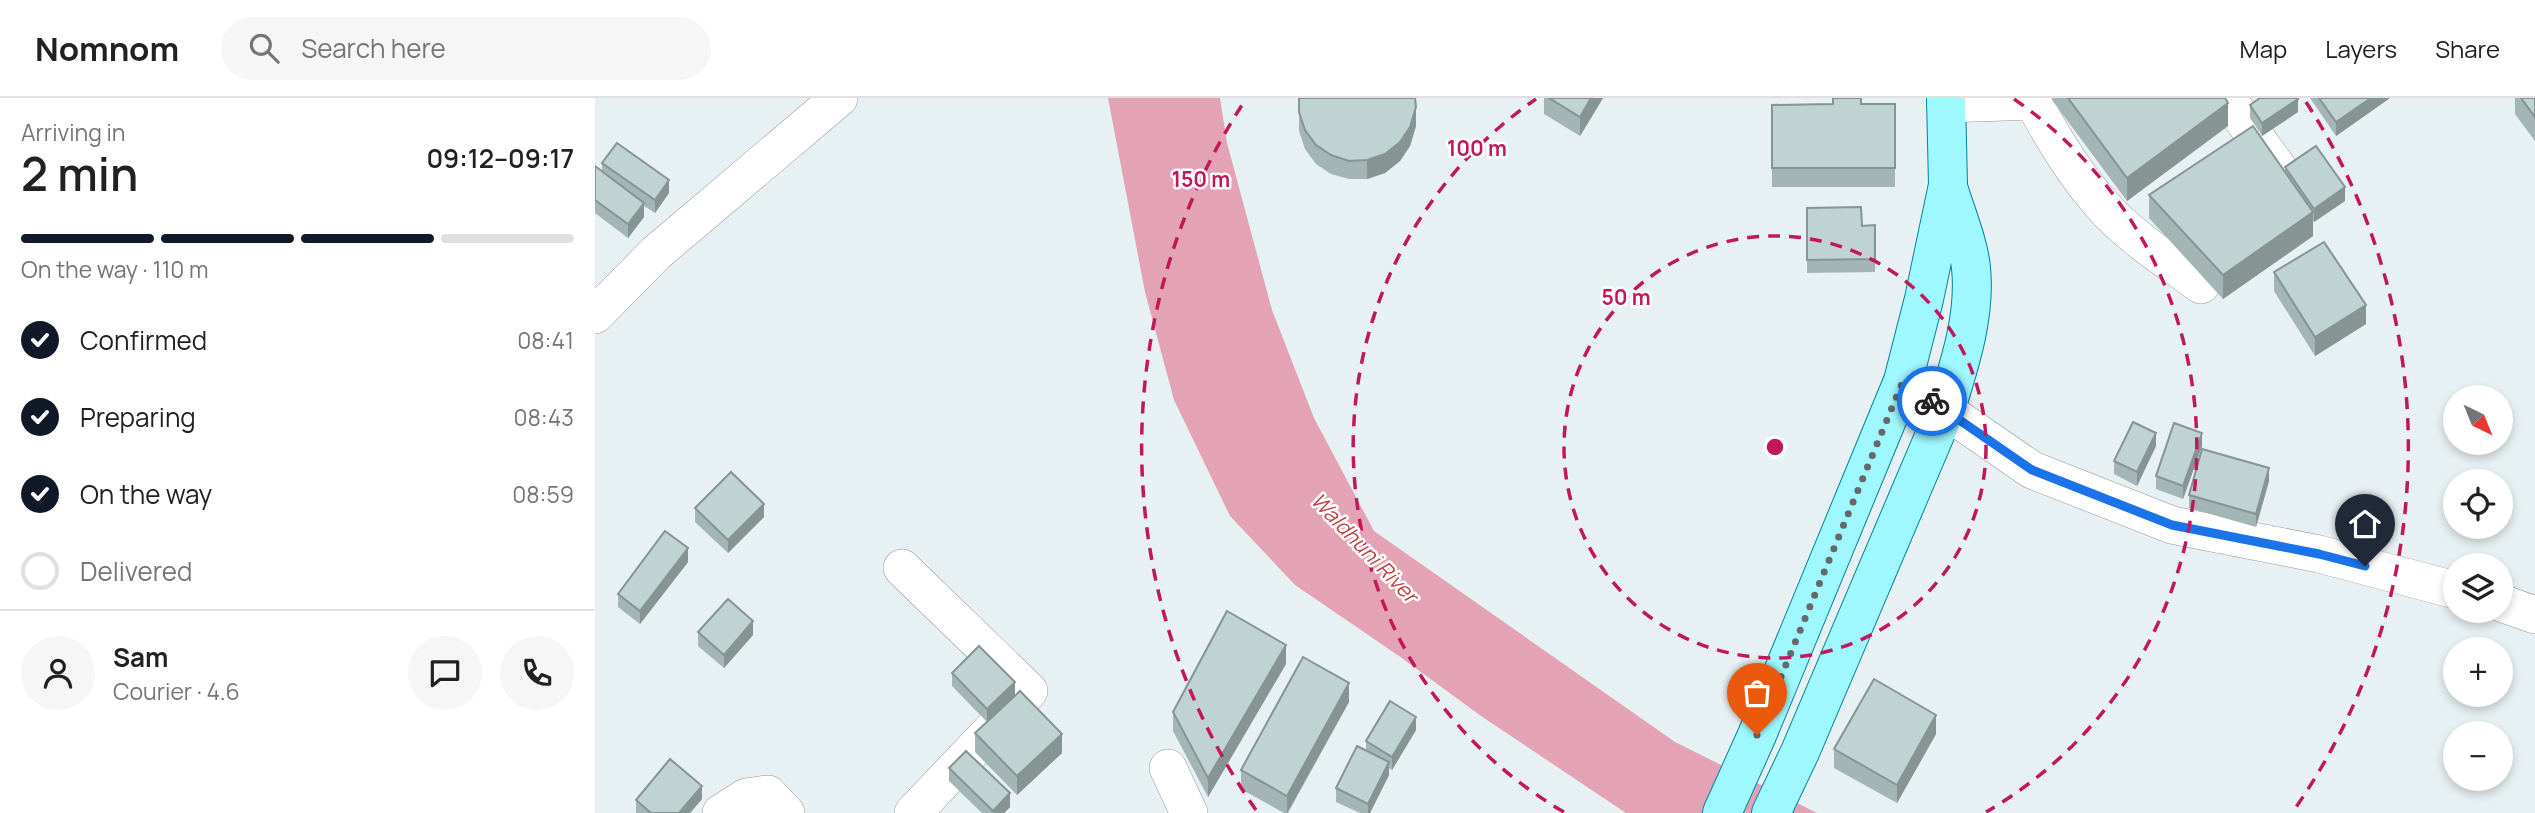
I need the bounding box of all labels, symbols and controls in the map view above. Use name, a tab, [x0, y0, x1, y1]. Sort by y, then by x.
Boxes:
search box	[221, 17, 711, 80]
text: Nomnom	[35, 26, 179, 71]
icon: search	[245, 29, 283, 67]
text: Search here	[301, 30, 446, 66]
text: Map	[2240, 32, 2287, 65]
text: Layers	[2325, 32, 2397, 65]
text: Share	[2435, 32, 2500, 65]
text: Arriving in	[21, 116, 126, 148]
text: 100 m	[1447, 134, 1507, 162]
text: 09:12–09:17	[426, 140, 574, 176]
text: 2 min	[21, 142, 138, 205]
text: 150 m	[1172, 165, 1230, 193]
text: On the way · 110 m	[21, 253, 208, 285]
text: 50 m	[1601, 283, 1651, 311]
icon: check	[21, 321, 59, 359]
text: Confirmed	[80, 322, 207, 358]
text: 08:41	[517, 324, 574, 356]
courier	[1897, 366, 1967, 436]
icon: bike	[1913, 382, 1951, 420]
north arrow	[2443, 385, 2513, 455]
map controls	[2443, 385, 2513, 791]
icon: check	[21, 398, 59, 436]
text: Preparing	[80, 399, 196, 435]
text: 08:43	[513, 401, 574, 433]
centre of rings	[1763, 435, 1787, 459]
button: locate	[2443, 469, 2513, 539]
icon: check	[21, 475, 59, 513]
text: On the way	[80, 476, 212, 512]
text: 08:59	[512, 478, 574, 510]
water label: Waldhuni River	[1305, 486, 1426, 610]
pin	[2335, 494, 2395, 566]
icon: home	[2346, 505, 2384, 543]
text: Delivered	[80, 553, 192, 589]
button: layers	[2443, 553, 2513, 623]
button: person	[21, 636, 95, 710]
button: chat	[408, 636, 482, 710]
button: phone	[500, 636, 574, 710]
button: +	[2443, 637, 2513, 707]
text: Sam	[113, 639, 168, 675]
pin	[1727, 663, 1787, 735]
icon: bag	[1738, 674, 1776, 712]
text: Courier · 4.6	[113, 675, 240, 707]
button: −	[2443, 721, 2513, 791]

